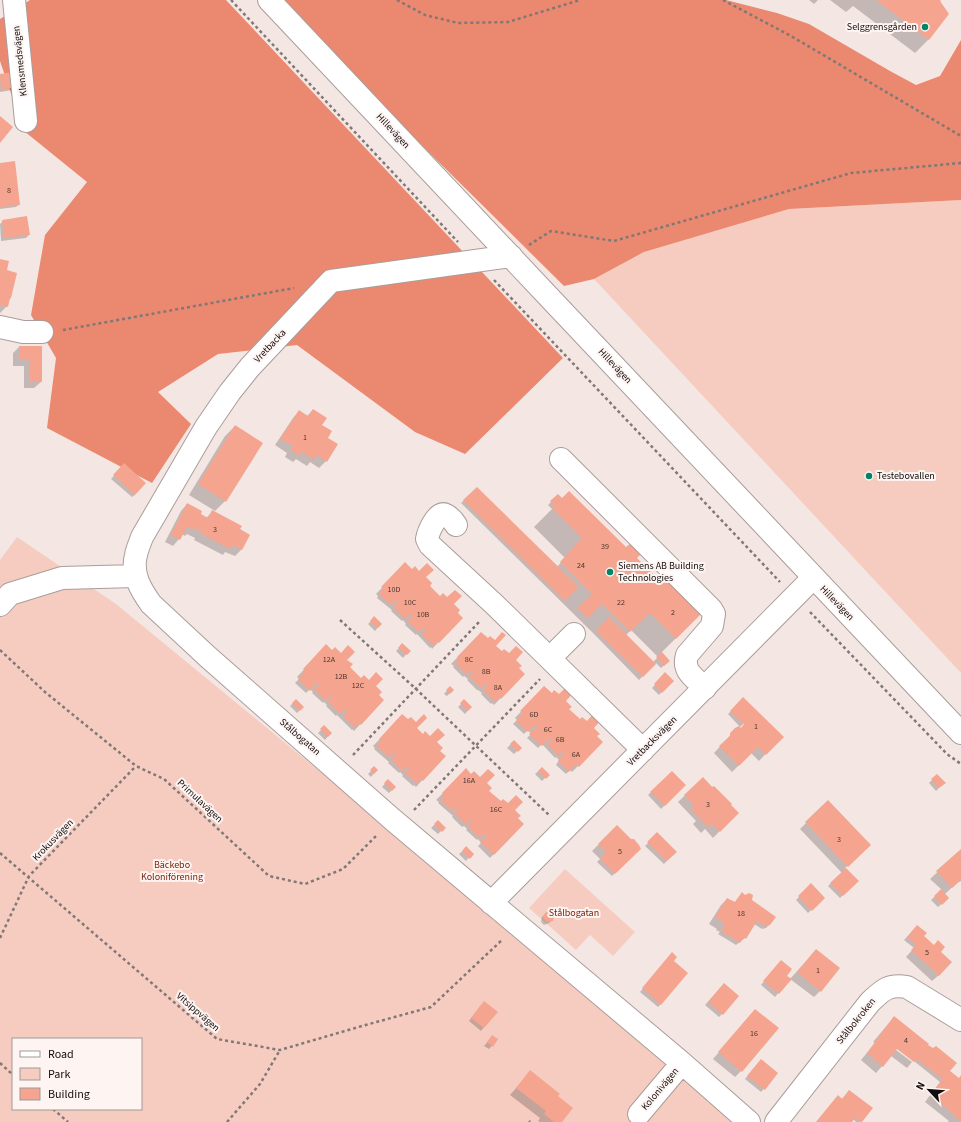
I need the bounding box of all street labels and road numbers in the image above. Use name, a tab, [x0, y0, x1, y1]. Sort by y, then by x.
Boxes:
street label: Klensmedsvägen	[9, 25, 31, 97]
street label: Hillevägen	[373, 110, 413, 152]
street label: Vretbacka	[251, 326, 289, 366]
street label: Hillevägen	[595, 345, 635, 387]
street label: Hillevägen	[817, 582, 857, 624]
street label: Vretbacksvägen	[624, 713, 680, 769]
street label: Stålbogatan	[276, 715, 324, 759]
street label: Primulavägen	[174, 776, 226, 826]
street label: Krokusvägen	[29, 816, 77, 864]
street label: Vitsippvägen	[173, 989, 223, 1035]
street label: Stålbokroken	[833, 995, 879, 1047]
street label: Kolonivägen	[638, 1065, 682, 1113]

